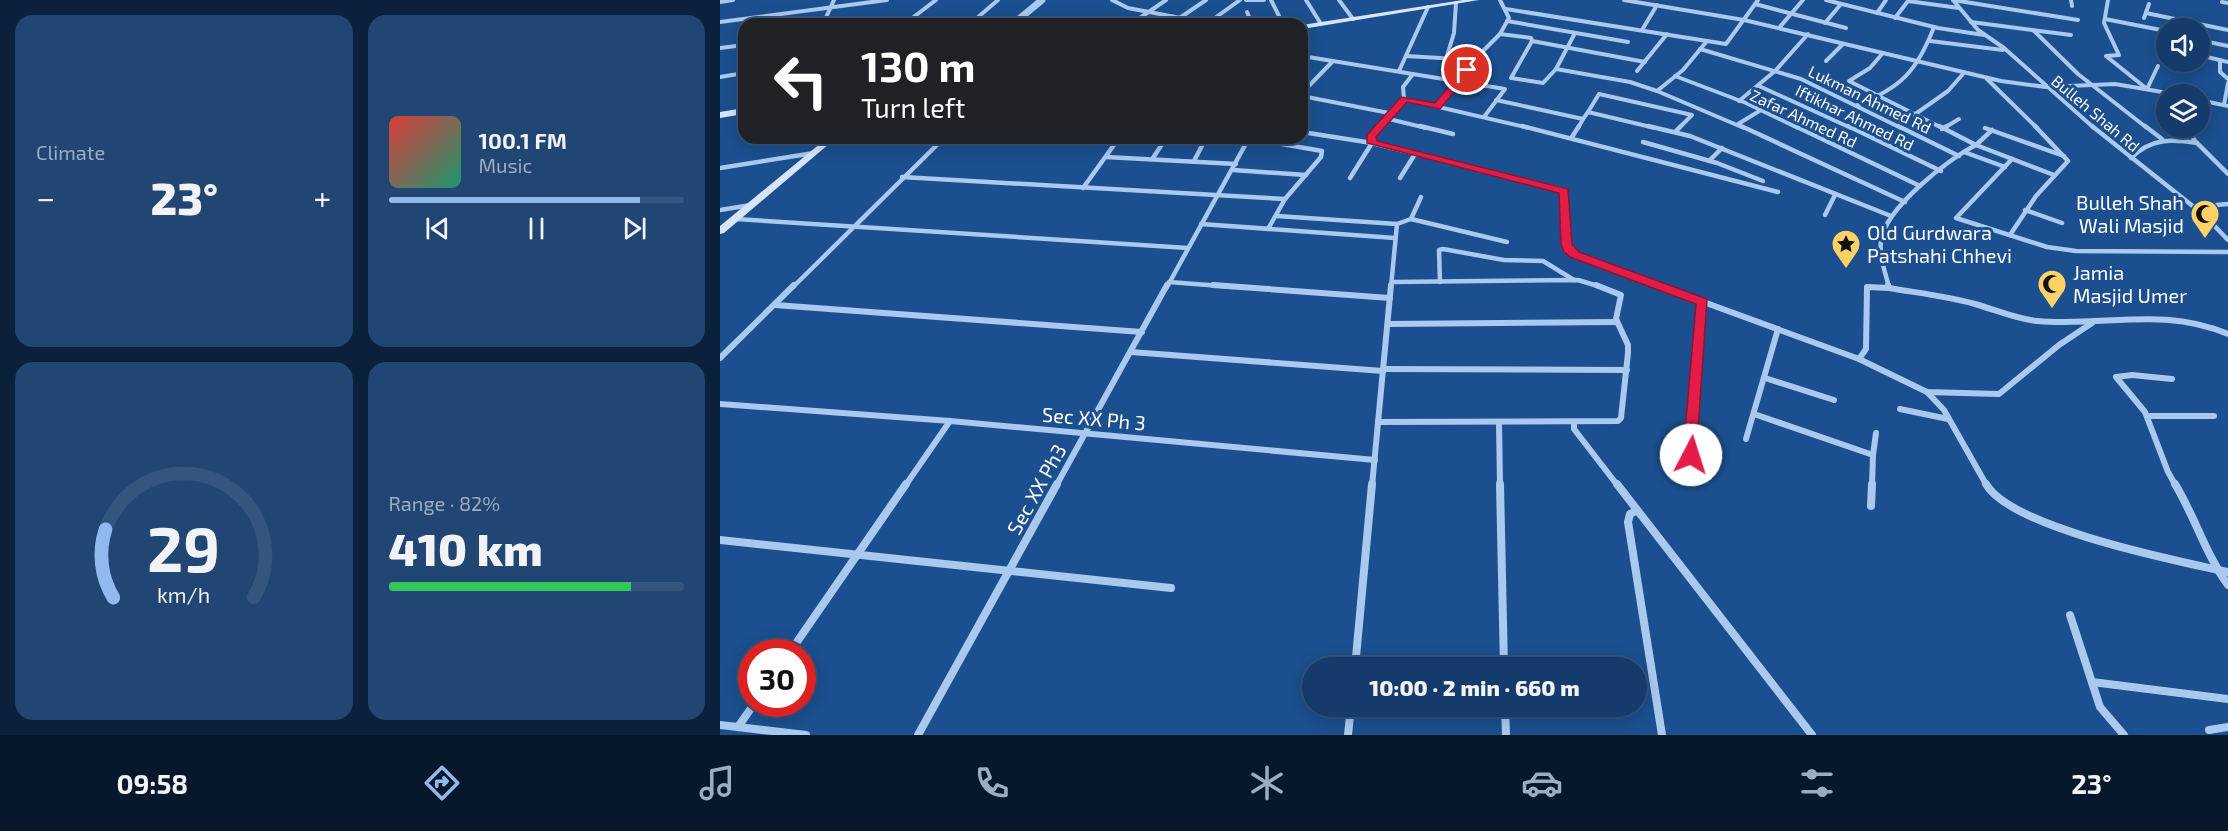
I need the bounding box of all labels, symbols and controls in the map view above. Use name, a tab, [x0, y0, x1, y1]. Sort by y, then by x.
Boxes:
map controls	[2156, 18, 2210, 138]
button: sound	[2156, 18, 2210, 72]
text: 130 m	[861, 40, 976, 90]
icon: left	[762, 42, 840, 120]
pin	[1441, 44, 1492, 95]
icon: arrive	[1450, 53, 1483, 86]
street label: Lukman Ahmed Rd	[1805, 61, 1935, 137]
street label: Bulleh Shah Rd	[2048, 71, 2144, 155]
street label: Iftikhar Ahmed Rd	[1793, 80, 1917, 154]
button: layers	[2156, 84, 2210, 138]
street label: Zafar Ahmed Rd	[1748, 85, 1860, 151]
text: Turn left	[861, 91, 965, 123]
text: 100.1 FM	[479, 127, 567, 153]
text: Climate	[36, 140, 105, 164]
text: Music	[479, 153, 532, 177]
text: 23°	[151, 170, 218, 224]
text: −	[36, 177, 55, 217]
text: +	[313, 177, 331, 217]
place label: Bulleh Shah Wali Masjid	[2076, 190, 2184, 237]
mosque icon: Bulleh Shah Wali Masjid	[2189, 198, 2221, 240]
icon: previous	[421, 212, 454, 245]
icon: pause	[520, 212, 553, 245]
icon: next	[618, 212, 651, 245]
place label: Old Gurdwara Patshahi Chhevi	[1867, 220, 2012, 267]
place icon: Old Gurdwara Patshahi Chhevi	[1830, 228, 1862, 270]
place label: Jamia Masjid Umer	[2073, 260, 2187, 307]
mosque icon: Jamia Masjid Umer	[2036, 268, 2068, 310]
street label: Sec XX Ph 3	[1041, 402, 1147, 434]
position arrow	[1659, 423, 1723, 487]
street label: Sec XX Ph3	[1001, 440, 1071, 538]
text: Range · 82%	[389, 491, 500, 515]
text: 29	[147, 510, 220, 585]
text: 410 km	[389, 521, 543, 575]
text: km/h	[157, 582, 210, 607]
speed limit sign: 30	[738, 639, 816, 717]
text: 10:00 · 2 min · 660 m	[1369, 674, 1580, 700]
icon: directions	[421, 762, 463, 804]
icon: music	[696, 762, 738, 804]
icon: phone	[971, 762, 1013, 804]
icon: climate	[1246, 762, 1288, 804]
icon: car	[1521, 762, 1563, 804]
icon: filters	[1796, 762, 1838, 804]
text: 09:58	[117, 767, 188, 799]
text: 23°	[2071, 767, 2111, 799]

